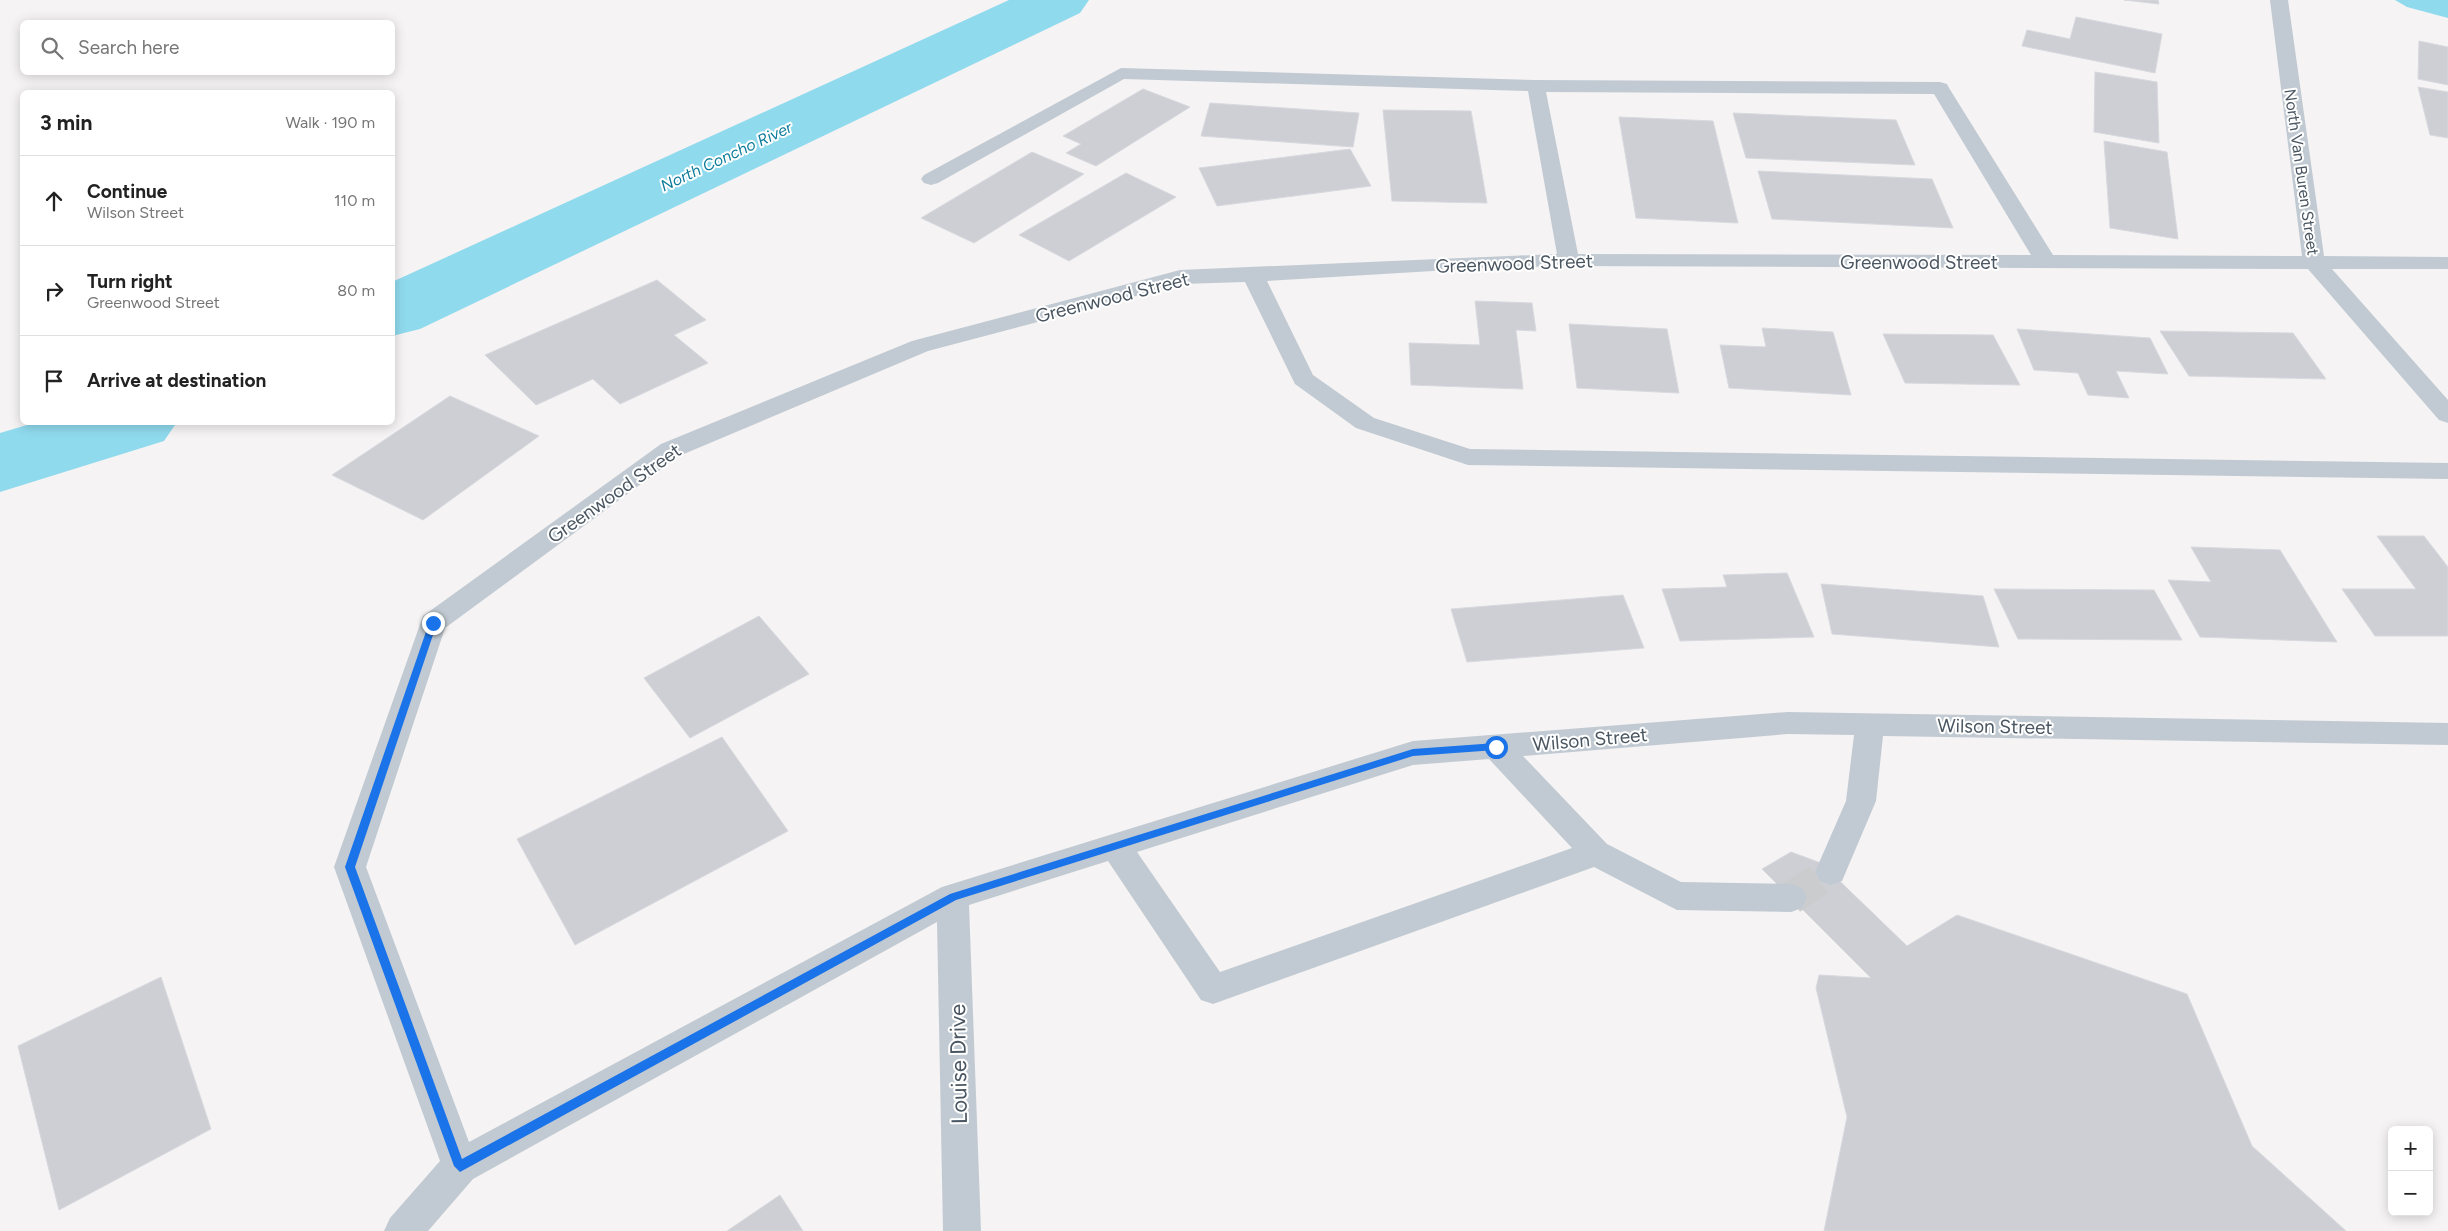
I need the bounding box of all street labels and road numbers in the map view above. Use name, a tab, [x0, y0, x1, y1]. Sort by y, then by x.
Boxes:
street label: North Van Buren Street	[2280, 88, 2323, 257]
street label: Greenwood Street	[1435, 249, 1593, 278]
street label: Greenwood Street	[1840, 251, 1998, 274]
street label: Greenwood Street	[1033, 267, 1191, 328]
street label: Greenwood Street	[543, 439, 686, 548]
street label: Wilson Street	[1937, 714, 2053, 739]
street label: Wilson Street	[1532, 723, 1648, 756]
street label: Louise Drive	[944, 1004, 973, 1124]

